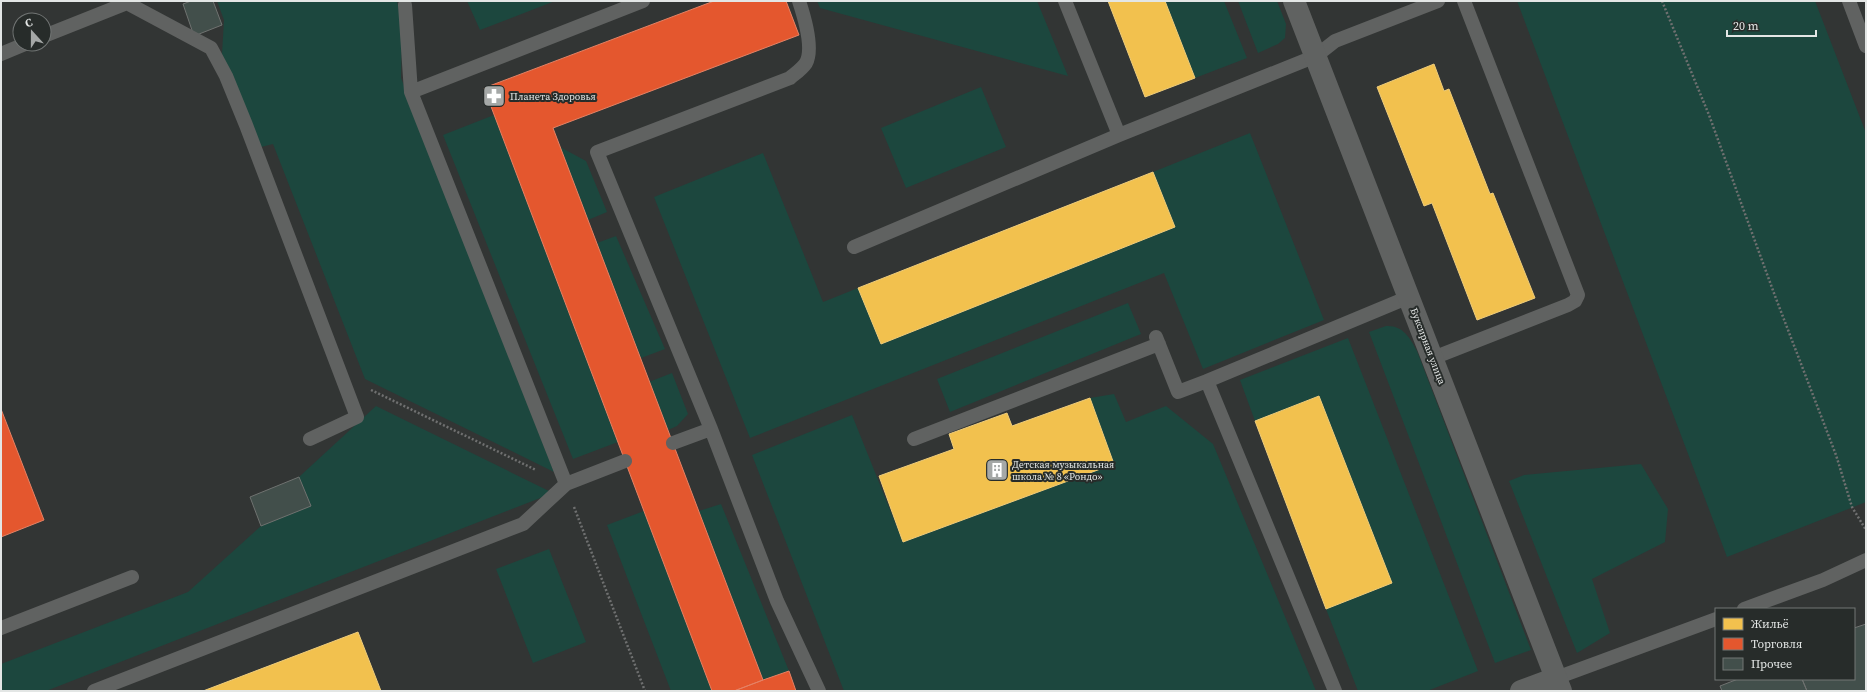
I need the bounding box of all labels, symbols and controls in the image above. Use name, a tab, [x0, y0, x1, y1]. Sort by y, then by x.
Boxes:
north arrow	[12, 12, 52, 52]
scale bar	[1727, 12, 1816, 38]
text: С	[23, 15, 35, 31]
text: 20 m	[1733, 18, 1759, 34]
pharmacy icon: Планета Здоровья	[481, 83, 507, 109]
place label: Планета Здоровья	[510, 90, 596, 103]
street label: Буксирная улица	[1407, 306, 1449, 387]
building icon: Детская музыкальная школа № 8 «Рондо»	[984, 457, 1010, 483]
place label: Детская музыкальная школа № 8 «Рондо»	[1012, 458, 1114, 483]
legend	[1715, 608, 1855, 680]
text: Жильё	[1751, 616, 1789, 632]
text: Торговля	[1751, 636, 1802, 652]
text: Прочее	[1751, 656, 1792, 672]

